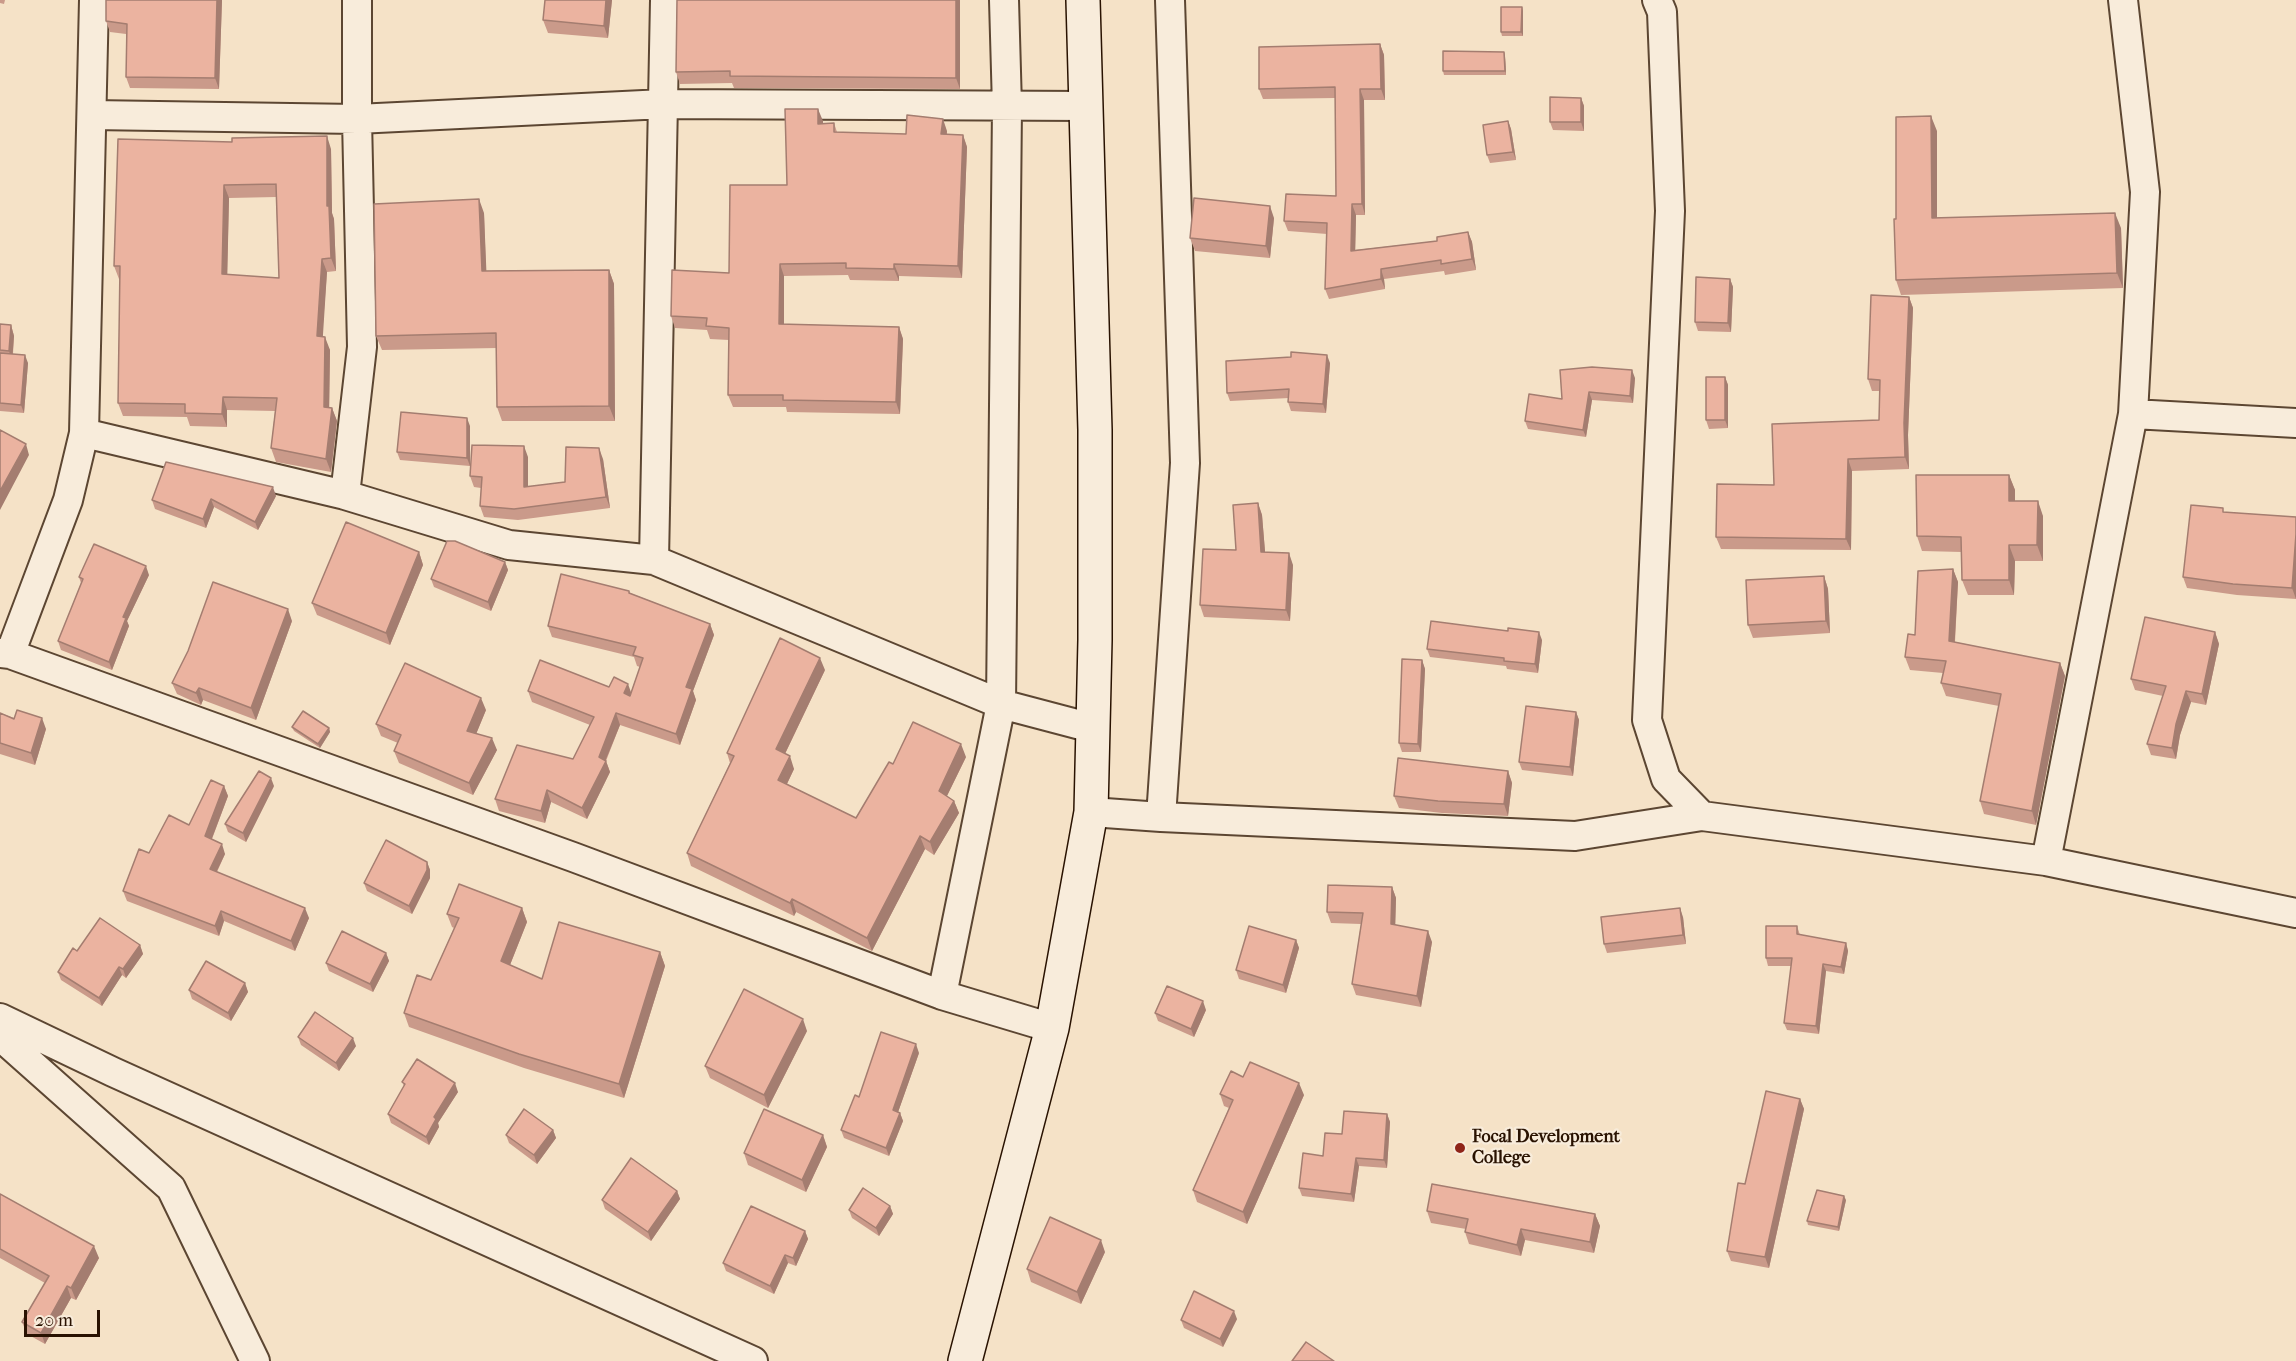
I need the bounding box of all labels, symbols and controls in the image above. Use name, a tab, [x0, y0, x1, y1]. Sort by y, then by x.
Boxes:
place label: Focal Development College	[1472, 1127, 1620, 1170]
marker: Focal Development College	[1453, 1141, 1467, 1155]
scale bar	[27, 1298, 104, 1336]
text: 20 m	[35, 1310, 73, 1331]

